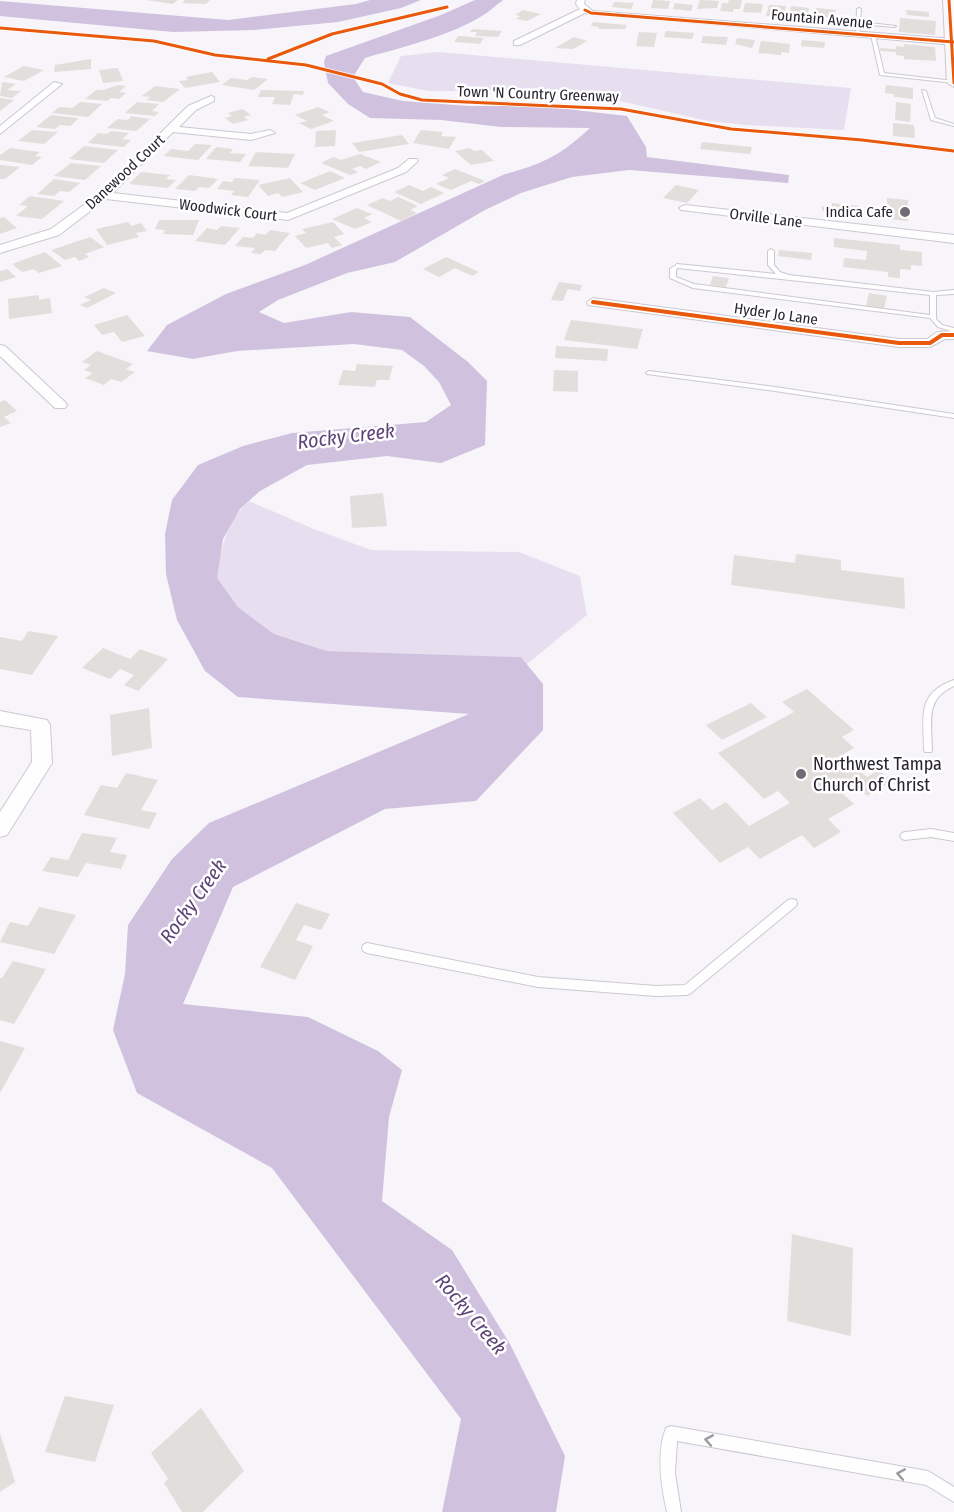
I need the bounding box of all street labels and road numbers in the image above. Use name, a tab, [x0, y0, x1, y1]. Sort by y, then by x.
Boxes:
street label: Fountain Avenue	[770, 6, 874, 32]
street label: Town 'N Country Greenway	[457, 82, 619, 106]
street label: Danewood Court	[82, 131, 168, 213]
street label: Woodwick Court	[178, 195, 278, 225]
street label: Orville Lane	[729, 205, 803, 231]
street label: Hyder Jo Lane	[733, 299, 819, 329]

